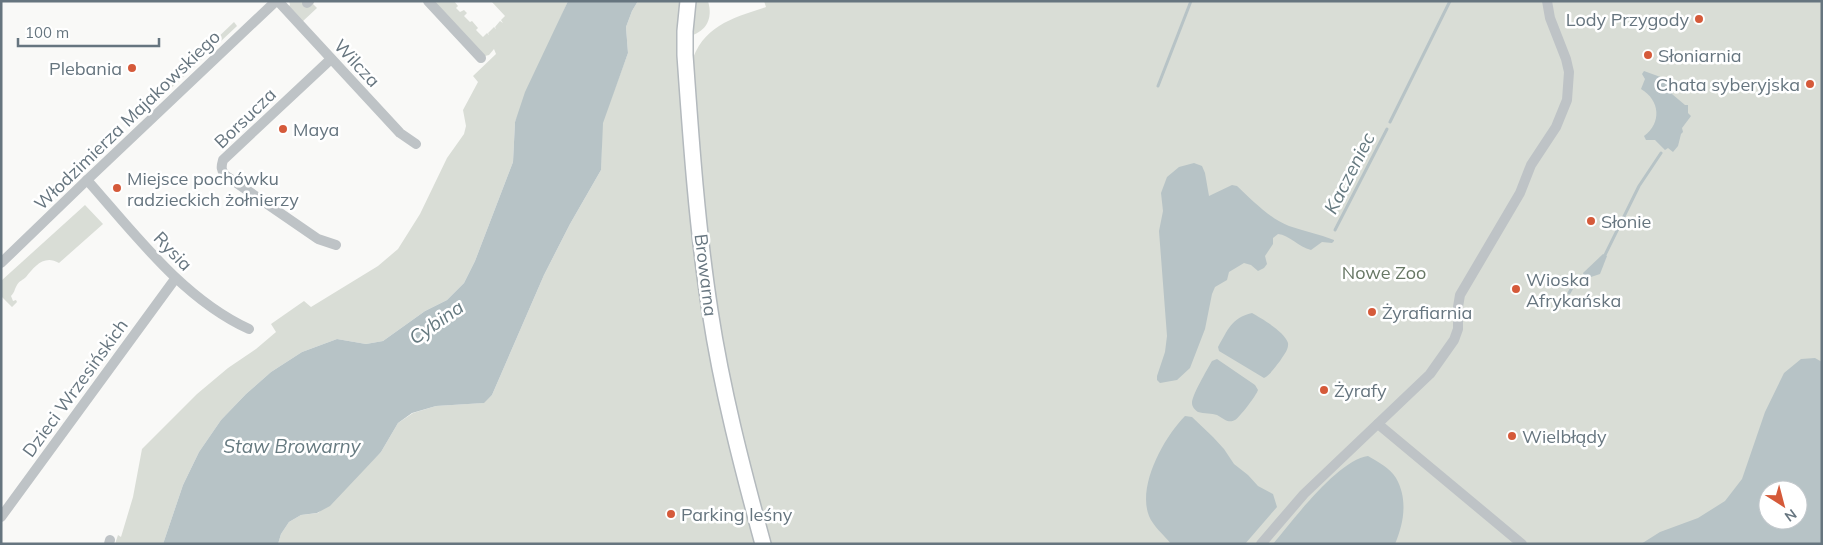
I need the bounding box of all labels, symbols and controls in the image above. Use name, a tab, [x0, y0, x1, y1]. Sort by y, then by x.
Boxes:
place label: Lody Przygody	[1566, 8, 1689, 31]
marker: Lody Przygody	[1693, 13, 1705, 25]
scale bar	[18, 15, 159, 47]
text: 100 m	[25, 23, 69, 42]
street label: Włodzimierza Majakowskiego	[29, 25, 225, 215]
street label: Wilcza	[329, 34, 385, 92]
place label: Słoniarnia	[1658, 44, 1742, 67]
marker: Słoniarnia	[1642, 49, 1654, 61]
place label: Plebania	[49, 57, 122, 80]
marker: Plebania	[126, 62, 138, 74]
place label: Chata syberyjska	[1656, 73, 1800, 96]
marker: Chata syberyjska	[1804, 78, 1816, 90]
street label: Borsucza	[209, 83, 281, 153]
place label: Maya	[293, 118, 339, 141]
marker: Maya	[277, 123, 289, 135]
water label: Kaczeniec	[1318, 128, 1380, 218]
place label: Miejsce pochówku radzieckich żołnierzy	[127, 167, 299, 211]
marker: Miejsce pochówku radzieckich żołnierzy	[111, 182, 123, 194]
place label: Słonie	[1601, 210, 1651, 233]
marker: Słonie	[1585, 215, 1597, 227]
street label: Rysia	[149, 227, 197, 275]
street label: Browarna	[690, 232, 722, 318]
park label: Nowe Zoo	[1342, 261, 1426, 284]
place label: Wioska Afrykańska	[1526, 268, 1621, 312]
marker: Wioska Afrykańska	[1510, 283, 1522, 295]
water label: Cybina	[404, 295, 468, 349]
place label: Żyrafiarnia	[1382, 301, 1472, 324]
marker: Żyrafiarnia	[1366, 306, 1378, 318]
street label: Dzieci Wrzesińskich	[17, 315, 133, 461]
place label: Żyrafy	[1334, 379, 1387, 402]
marker: Żyrafy	[1318, 384, 1330, 396]
place label: Wielbłądy	[1522, 425, 1607, 448]
marker: Wielbłądy	[1506, 430, 1518, 442]
water label: Staw Browarny	[223, 434, 362, 458]
north arrow	[1758, 480, 1808, 530]
place label: Parking leśny	[681, 503, 793, 526]
text: N	[1781, 505, 1800, 526]
marker: Parking leśny	[665, 508, 677, 520]

